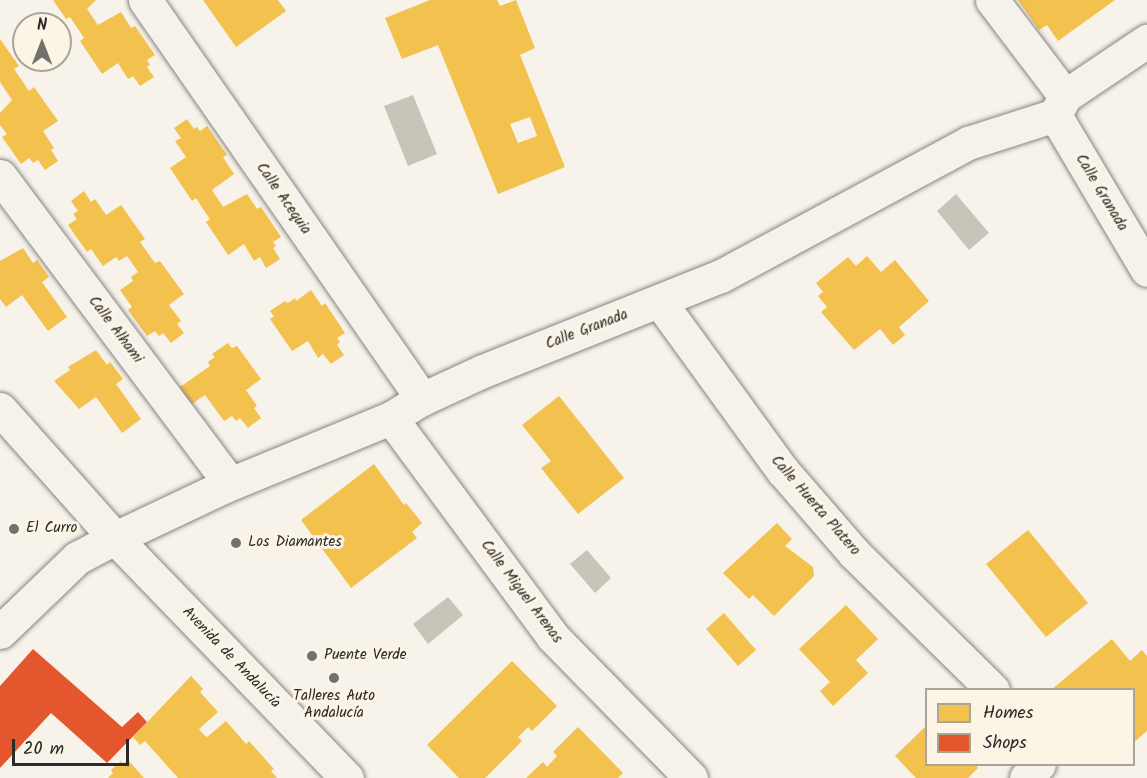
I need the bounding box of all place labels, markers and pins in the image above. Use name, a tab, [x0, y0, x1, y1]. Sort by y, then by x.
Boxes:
place label: El Curro	[26, 520, 77, 538]
marker: El Curro	[7, 522, 21, 536]
place label: Los Diamantes	[248, 534, 342, 552]
marker: Los Diamantes	[229, 536, 243, 550]
place label: Puente Verde	[324, 647, 407, 665]
marker: Puente Verde	[305, 649, 319, 663]
marker: Talleres Auto Andalucía	[327, 671, 341, 685]
place label: Talleres Auto Andalucía	[293, 687, 375, 722]

